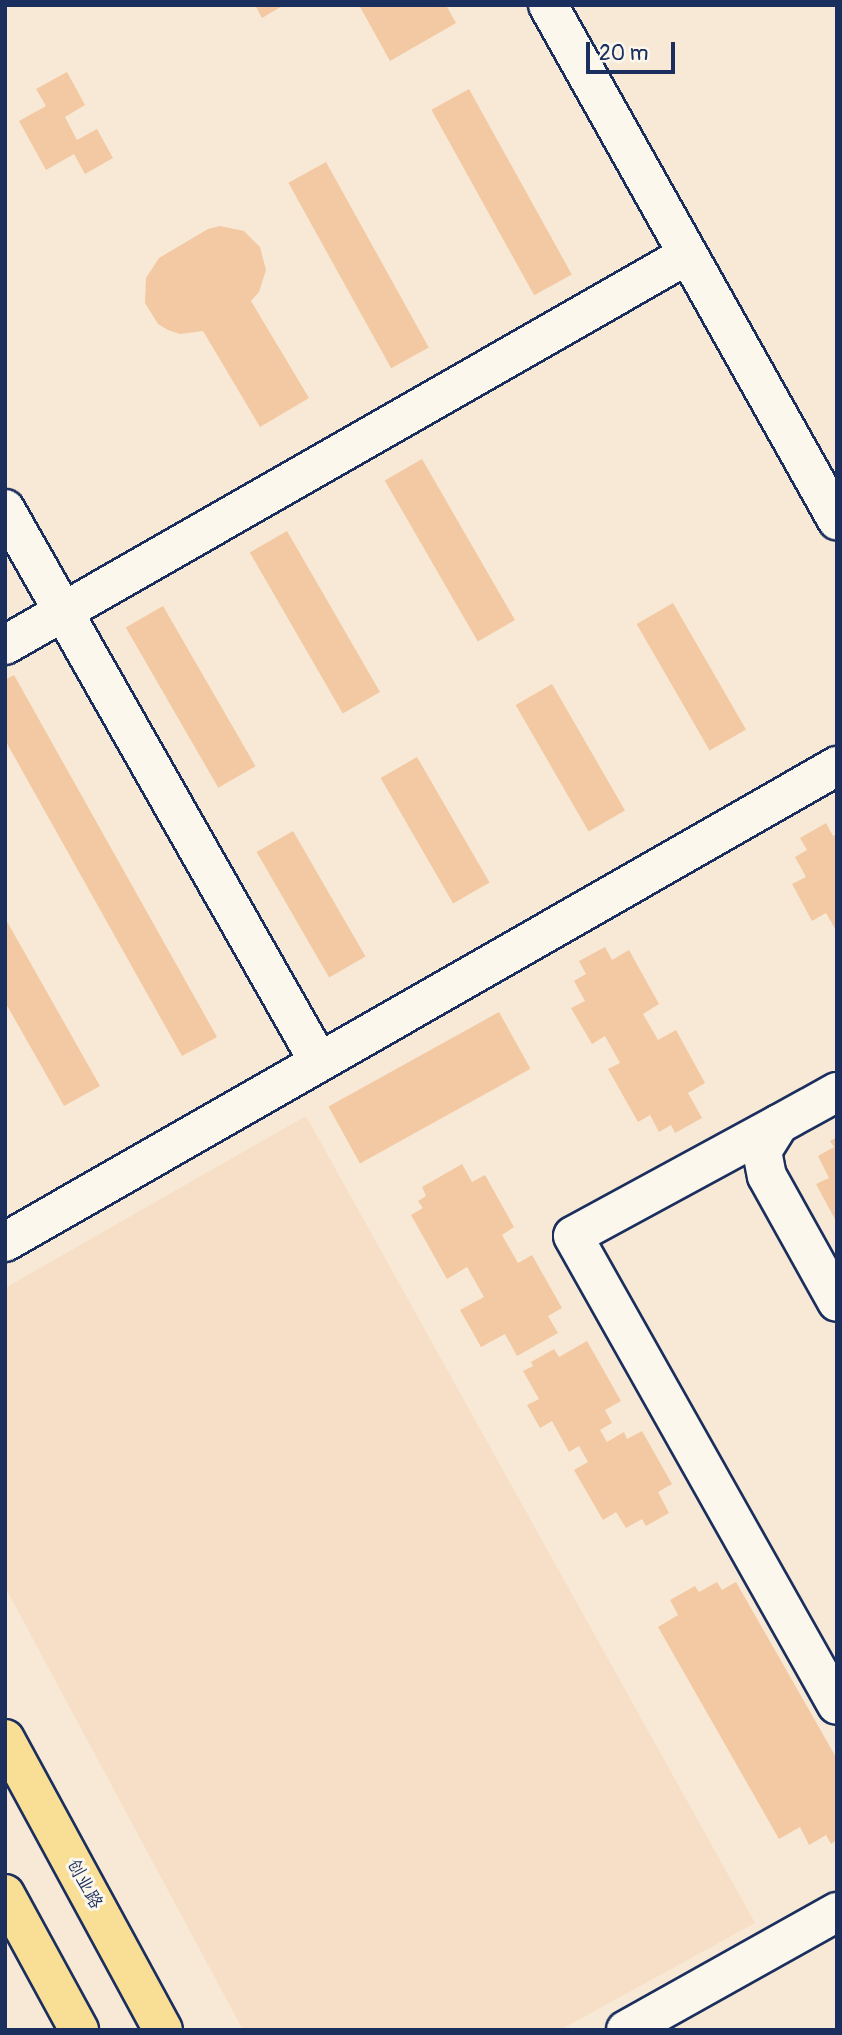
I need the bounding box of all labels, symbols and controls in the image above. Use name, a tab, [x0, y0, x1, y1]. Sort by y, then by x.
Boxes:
scale bar	[590, 28, 679, 72]
text: 20 m	[599, 40, 648, 67]
street label: 创业路	[61, 1855, 107, 1913]

